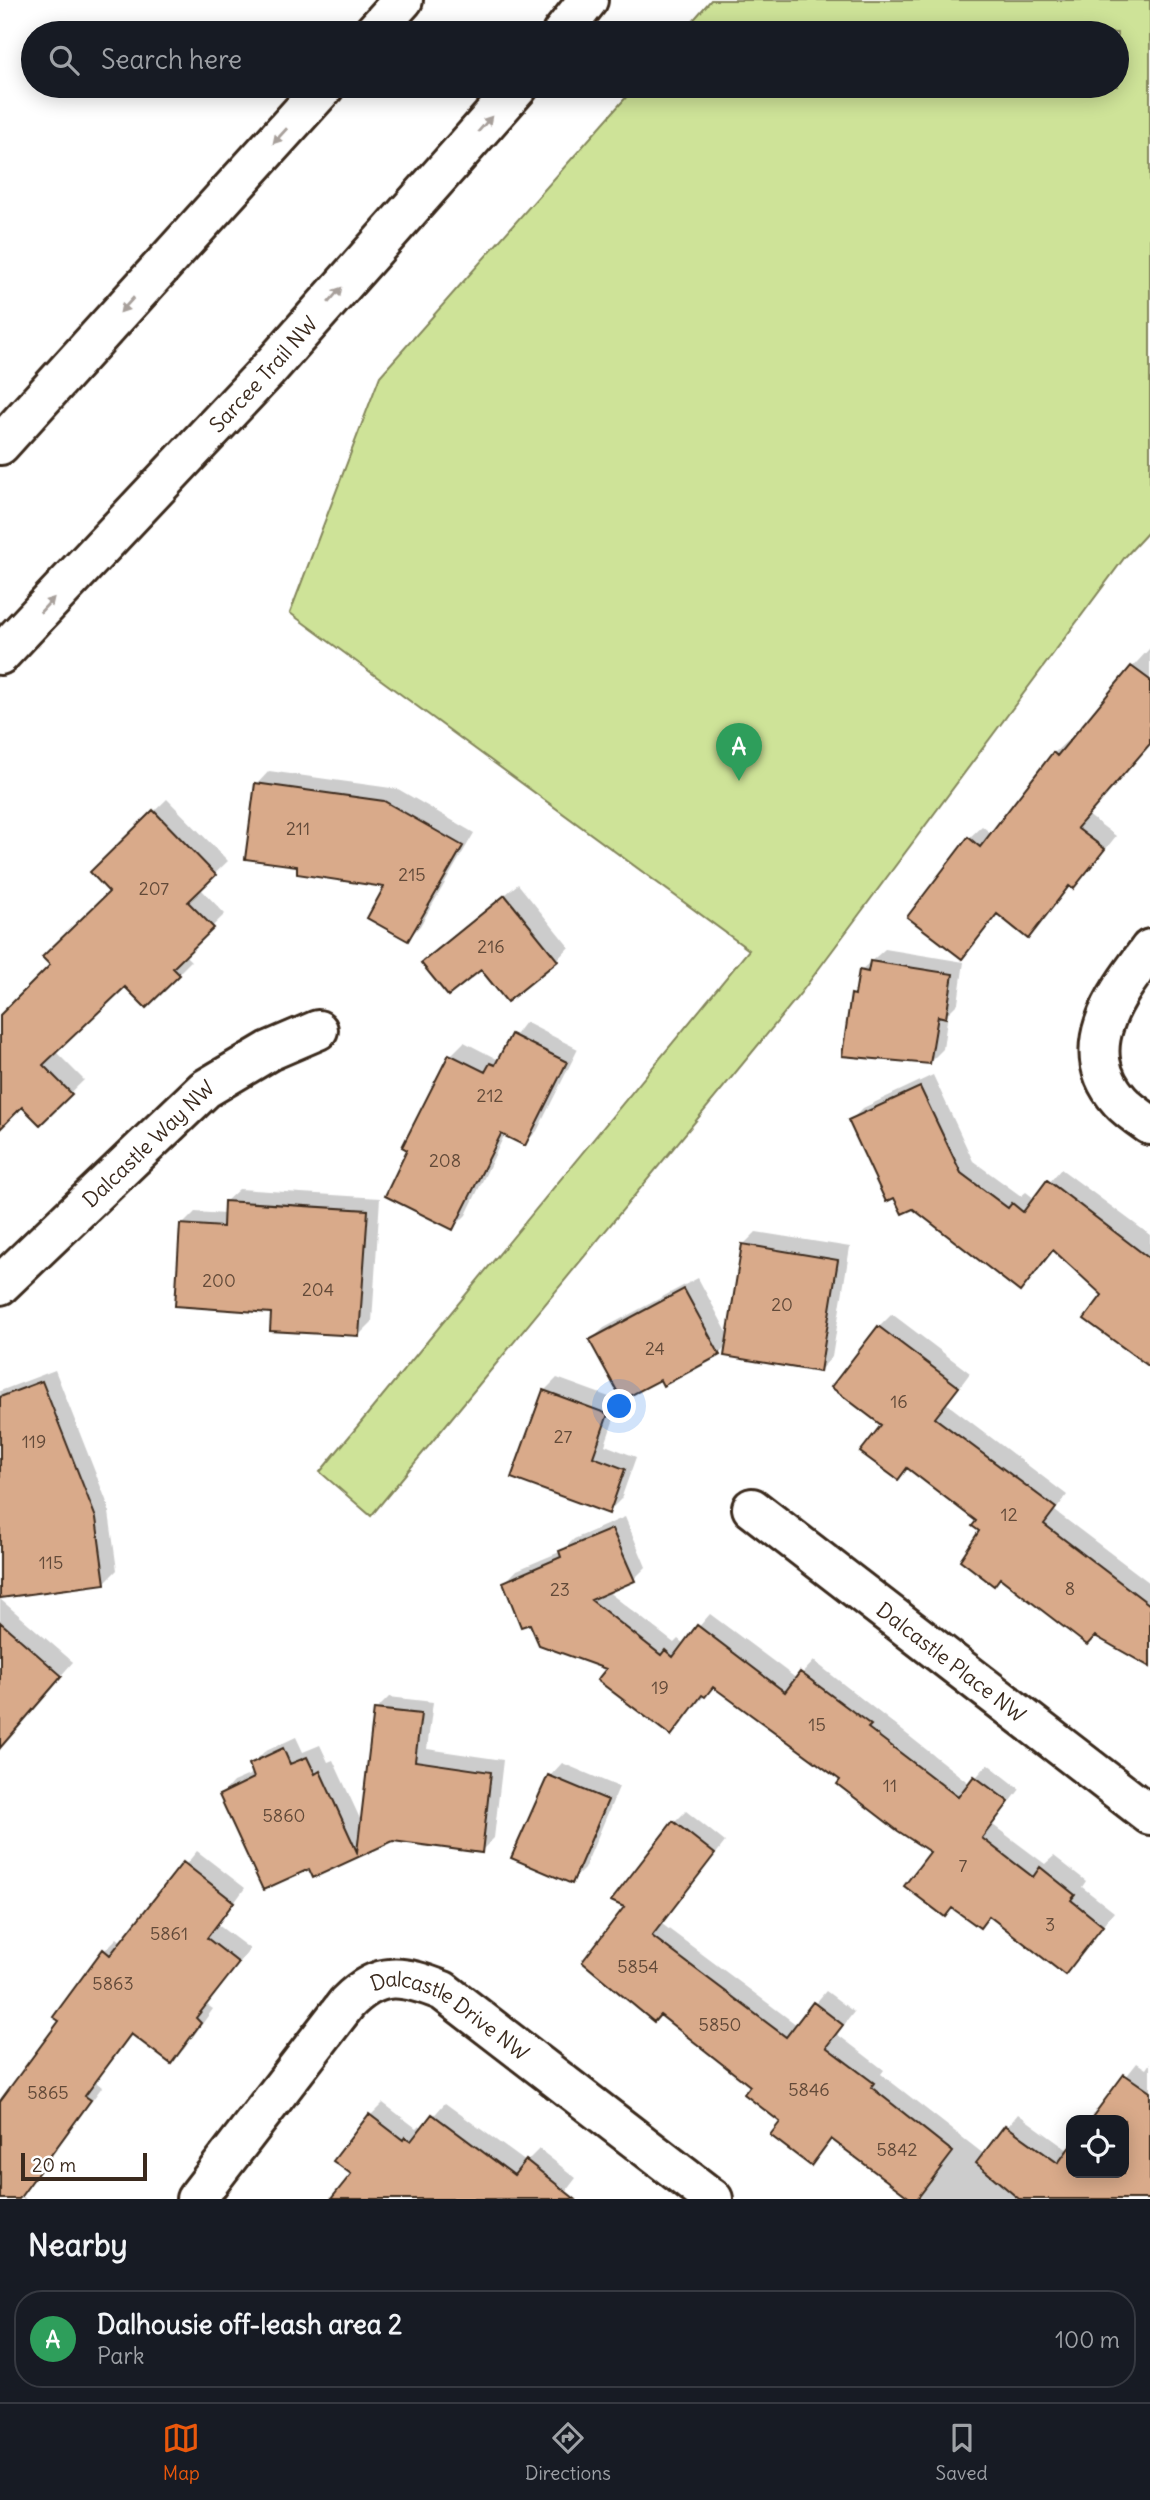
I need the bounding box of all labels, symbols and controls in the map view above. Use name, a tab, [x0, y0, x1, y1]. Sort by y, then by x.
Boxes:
search box	[21, 21, 1129, 98]
icon: search	[45, 41, 83, 79]
text: Search here	[101, 43, 242, 76]
one-way arrow	[477, 116, 493, 133]
one-way arrow	[272, 127, 288, 144]
one-way arrow	[327, 286, 343, 304]
one-way arrow	[119, 296, 135, 313]
street label: Sarcee Trail NW	[203, 310, 323, 438]
one-way arrow	[38, 597, 54, 614]
pin: A	[716, 723, 762, 781]
house number: 211	[286, 817, 310, 840]
house number: 215	[398, 863, 426, 886]
house number: 207	[139, 877, 169, 900]
house number: 216	[477, 935, 505, 958]
street label: Dalcastle Way NW	[76, 1074, 220, 1213]
house number: 212	[477, 1084, 504, 1107]
house number: 208	[429, 1149, 461, 1172]
house number: 200	[202, 1269, 236, 1292]
house number: 204	[302, 1278, 334, 1301]
house number: 20	[771, 1293, 793, 1316]
house number: 24	[645, 1337, 665, 1360]
your location	[602, 1389, 636, 1423]
house number: 16	[890, 1390, 908, 1413]
house number: 27	[554, 1425, 573, 1448]
house number: 119	[22, 1430, 46, 1453]
house number: 12	[1000, 1503, 1018, 1526]
house number: 115	[39, 1551, 63, 1574]
house number: 8	[1065, 1577, 1075, 1600]
house number: 23	[550, 1578, 570, 1601]
street label: Dalcastle Place NW	[872, 1596, 1032, 1728]
house number: 19	[651, 1676, 669, 1699]
house number: 15	[808, 1713, 826, 1736]
house number: 11	[883, 1774, 897, 1797]
house number: 5860	[263, 1804, 305, 1827]
house number: 7	[959, 1854, 968, 1877]
house number: 3	[1045, 1913, 1055, 1936]
house number: 5861	[150, 1922, 188, 1945]
house number: 5854	[617, 1955, 659, 1978]
street label: Dalcastle Drive NW	[366, 1965, 535, 2066]
house number: 5863	[92, 1972, 134, 1995]
house number: 5850	[699, 2013, 741, 2036]
house number: 5846	[788, 2078, 830, 2101]
house number: 5865	[27, 2081, 69, 2104]
map controls	[1066, 2115, 1129, 2178]
button: locate	[1066, 2115, 1129, 2178]
house number: 5842	[877, 2138, 918, 2161]
scale bar	[21, 2150, 147, 2182]
text: 20 m	[32, 2153, 76, 2177]
text: Nearby	[28, 2226, 128, 2264]
text: Dalhousie off-leash area 2	[97, 2308, 402, 2341]
text: A	[46, 2325, 60, 2354]
text: 100 m	[1055, 2325, 1120, 2354]
text: Park	[97, 2341, 145, 2370]
tab: Map	[162, 2419, 200, 2485]
tab: Directions	[525, 2419, 611, 2485]
tab: Saved	[936, 2419, 988, 2485]

